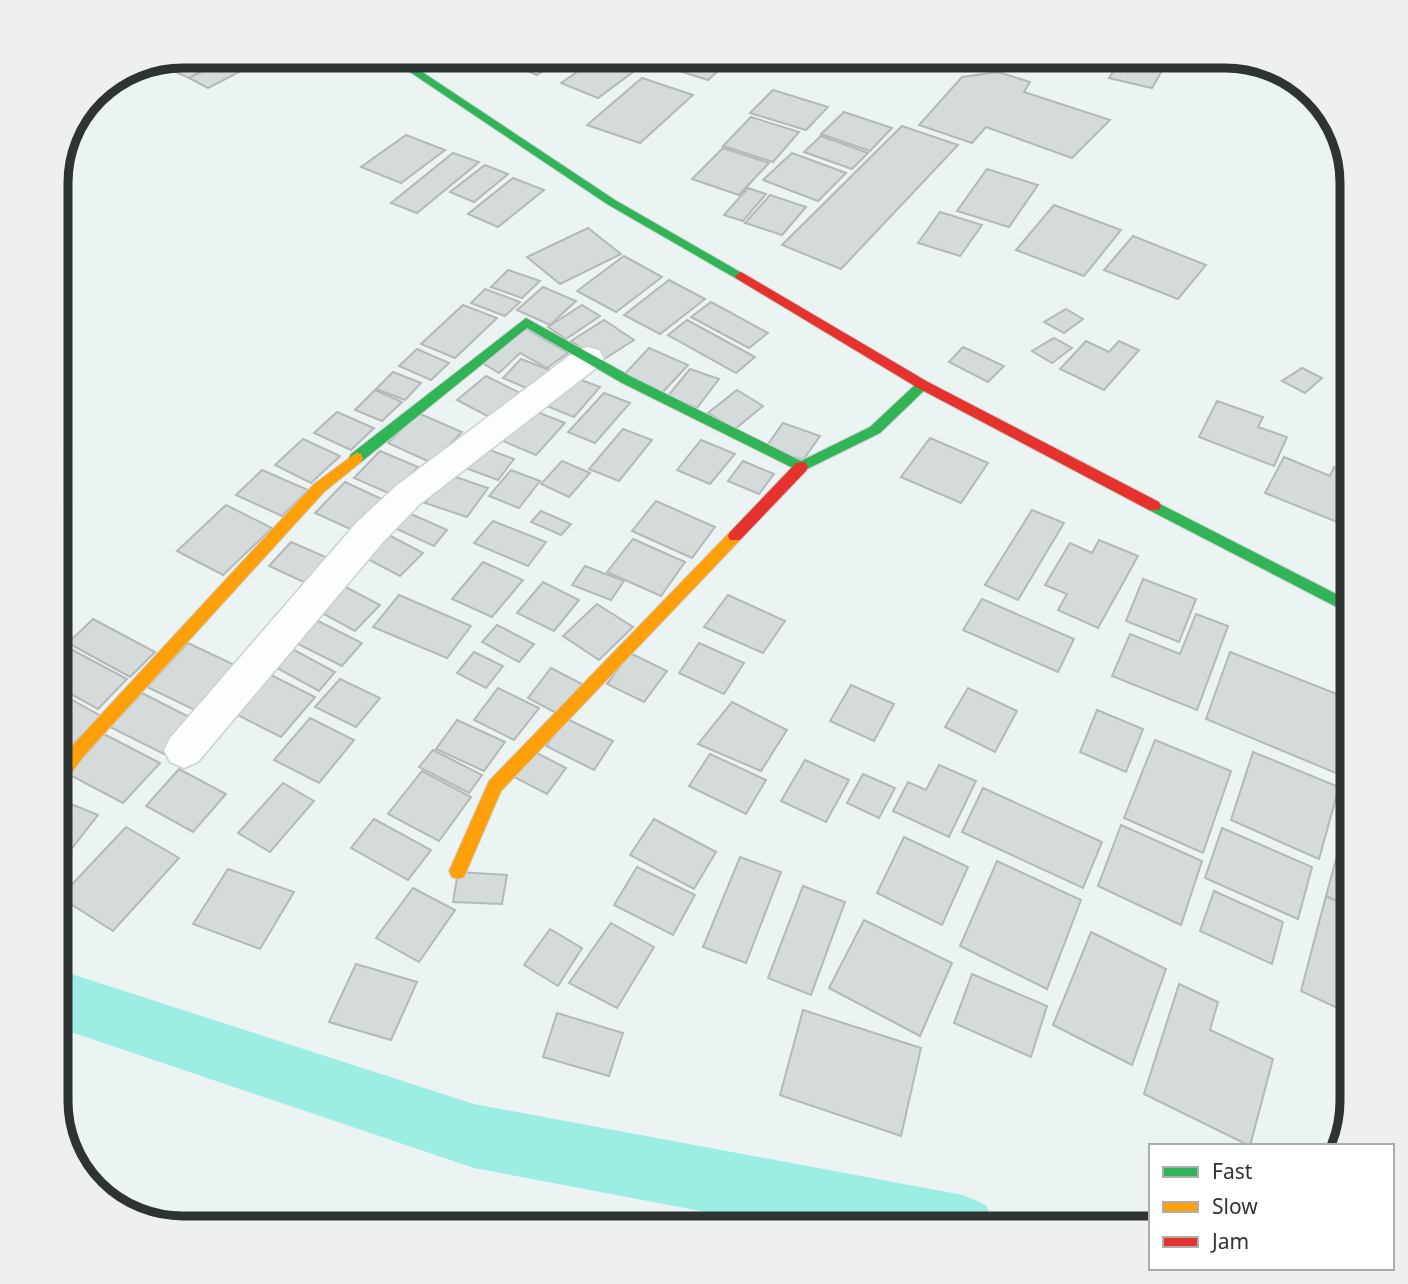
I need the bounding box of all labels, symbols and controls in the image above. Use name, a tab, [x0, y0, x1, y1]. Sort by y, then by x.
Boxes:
legend	[1149, 1144, 1394, 1270]
text: Fast	[1212, 1157, 1253, 1185]
text: Slow	[1212, 1192, 1258, 1220]
text: Jam	[1210, 1227, 1249, 1255]

